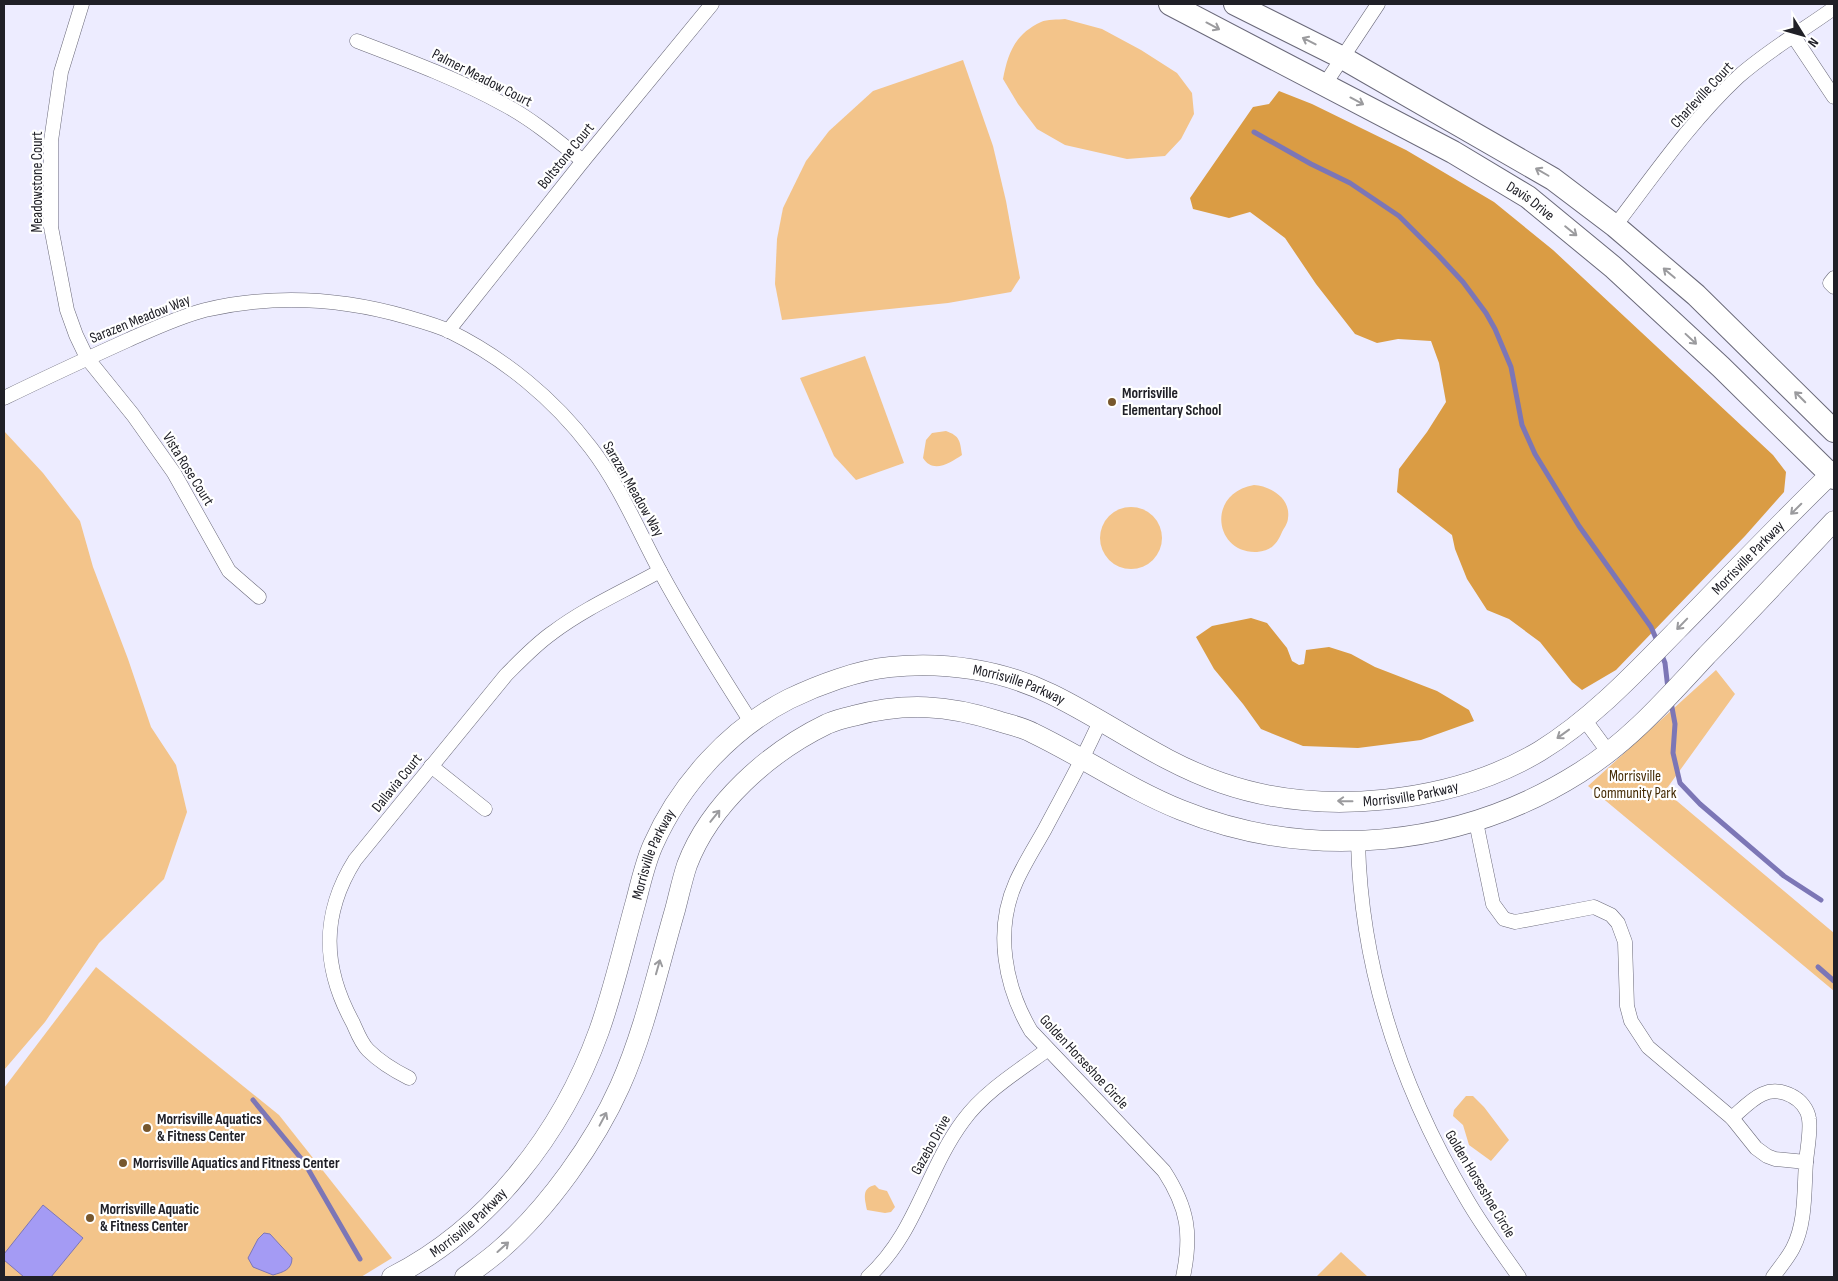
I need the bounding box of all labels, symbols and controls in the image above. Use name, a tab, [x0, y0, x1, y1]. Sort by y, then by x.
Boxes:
north arrow	[1778, 10, 1828, 60]
one-way arrow	[1205, 22, 1220, 31]
text: N	[1804, 34, 1822, 51]
one-way arrow	[1302, 36, 1317, 45]
street label: Palmer Meadow Court	[429, 45, 536, 112]
street label: Charleville Court	[1666, 58, 1738, 132]
one-way arrow	[1350, 96, 1365, 106]
street label: Boltstone Court	[534, 119, 599, 193]
street label: Meadowstone Court	[28, 131, 47, 233]
one-way arrow	[1535, 167, 1549, 177]
street label: Davis Drive	[1503, 177, 1559, 225]
one-way arrow	[1564, 225, 1577, 236]
one-way arrow	[1663, 267, 1676, 278]
street label: Sarazen Meadow Way	[87, 290, 193, 348]
one-way arrow	[1685, 333, 1698, 345]
place label: Morrisville Elementary School	[1122, 384, 1221, 420]
one-way arrow	[1793, 391, 1806, 403]
marker: Morrisville Elementary School	[1106, 396, 1118, 408]
street label: Vista Rose Court	[158, 429, 218, 510]
street label: Sarazen Meadow Way	[598, 438, 668, 540]
one-way arrow	[1791, 502, 1803, 514]
street label: Morrisville Parkway	[1707, 516, 1788, 599]
one-way arrow	[1677, 618, 1689, 630]
street label: Morrisville Parkway	[972, 660, 1068, 709]
one-way arrow	[1556, 729, 1570, 739]
street label: Dallavia Court	[368, 750, 427, 816]
park label: Morrisville Community Park	[1594, 767, 1677, 803]
street label: Morrisville Parkway	[1362, 777, 1461, 811]
one-way arrow	[1337, 796, 1353, 806]
street label: Morrisville Parkway	[627, 805, 680, 902]
one-way arrow	[710, 810, 721, 823]
one-way arrow	[654, 960, 664, 976]
street label: Golden Horseshoe Circle	[1035, 1011, 1133, 1113]
place label: Morrisville Aquatics & Fitness Center	[157, 1110, 262, 1146]
one-way arrow	[598, 1112, 608, 1127]
street label: Gazebo Drive	[907, 1112, 955, 1178]
marker: Morrisville Aquatics & Fitness Center	[141, 1122, 153, 1134]
street label: Golden Horseshoe Circle	[1440, 1127, 1520, 1241]
place label: Morrisville Aquatics and Fitness Center	[133, 1154, 340, 1173]
marker: Morrisville Aquatics and Fitness Center	[117, 1157, 129, 1169]
street label: Morrisville Parkway	[426, 1184, 511, 1261]
place label: Morrisville Aquatic & Fitness Center	[100, 1200, 199, 1236]
marker: Morrisville Aquatic & Fitness Center	[84, 1212, 96, 1224]
one-way arrow	[496, 1241, 509, 1253]

